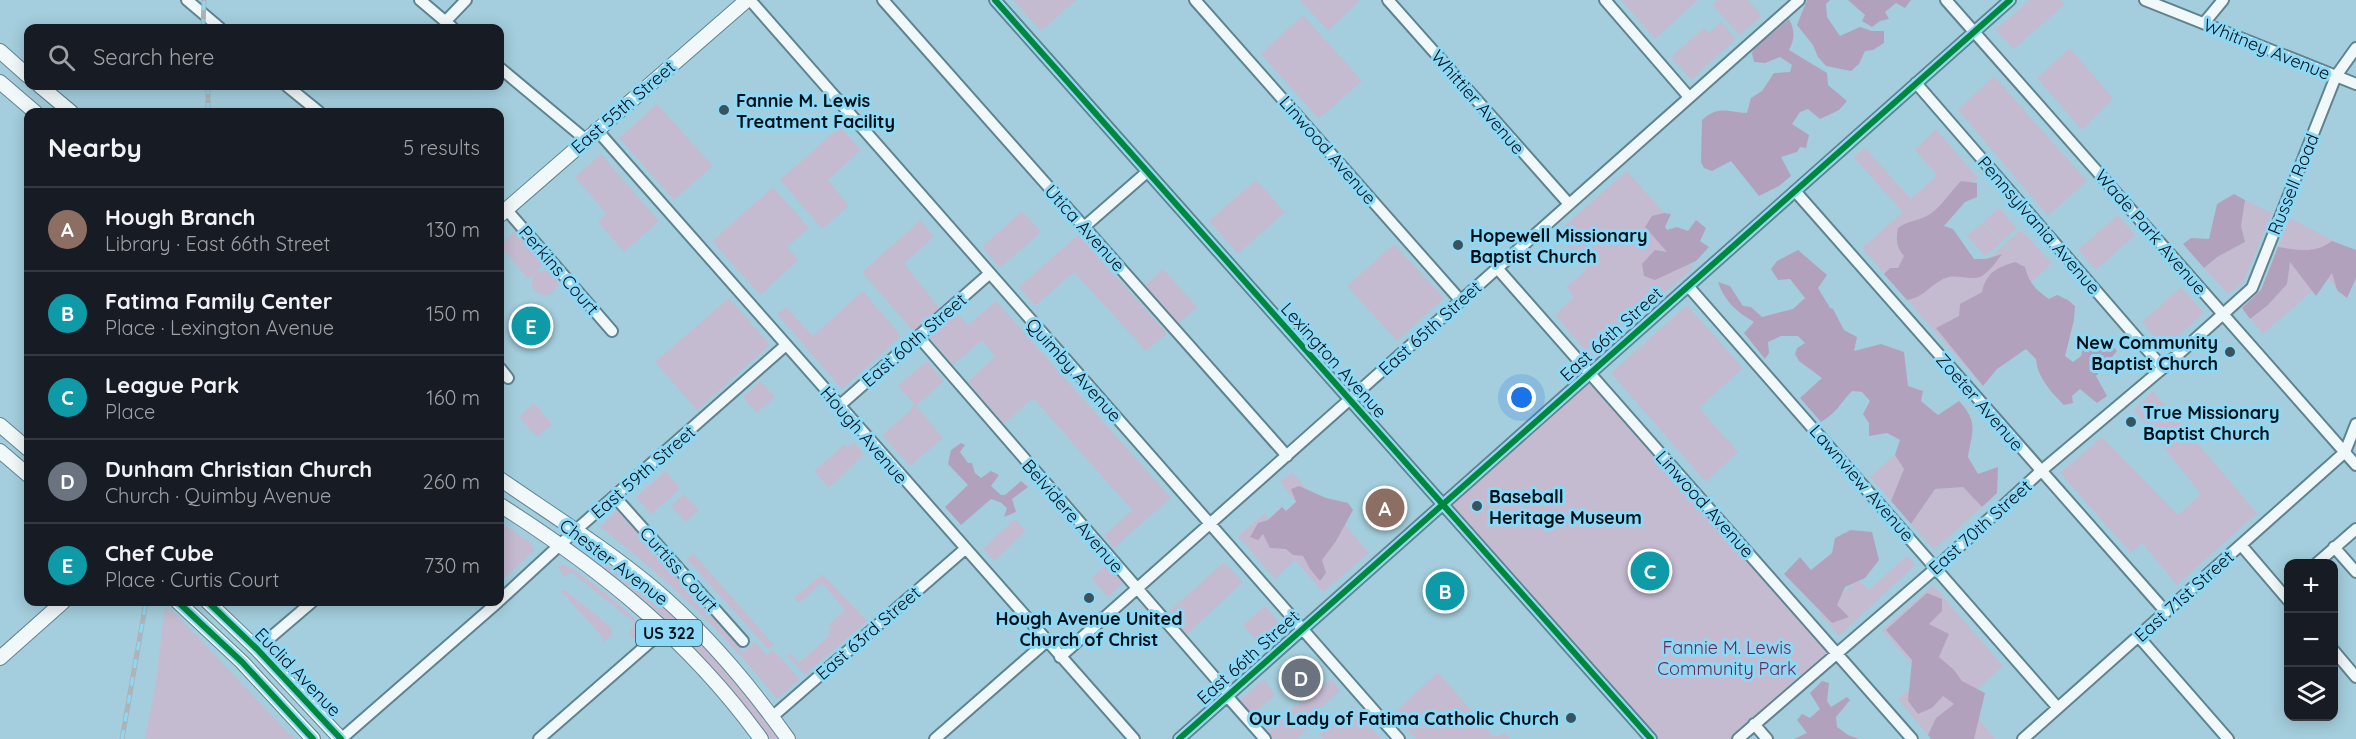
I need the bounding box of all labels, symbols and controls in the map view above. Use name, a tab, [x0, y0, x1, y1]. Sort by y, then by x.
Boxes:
street label: Whitney Avenue	[2200, 13, 2334, 85]
search box	[24, 24, 504, 90]
icon: search	[45, 41, 78, 74]
text: Search here	[93, 43, 214, 71]
street label: Whittier Avenue	[1426, 45, 1530, 159]
street label: East 55th Street	[566, 55, 680, 159]
place label: Fannie M. Lewis Treatment Facility	[736, 89, 895, 133]
street label: Linwood Avenue	[1275, 91, 1381, 209]
marker: Fannie M. Lewis Treatment Facility	[717, 103, 731, 117]
street label: Russell Road	[2262, 130, 2324, 238]
text: Nearby	[48, 131, 142, 164]
text: 5 results	[403, 135, 480, 160]
street label: Pennsylvania Avenue	[1973, 151, 2105, 299]
street label: Wade Park Avenue	[2090, 165, 2212, 299]
street label: Utica Avenue	[1040, 180, 1130, 276]
text: Hough Branch	[105, 203, 255, 231]
text: A	[61, 217, 74, 242]
text: 130 m	[427, 217, 480, 242]
street label: Perkins Court	[514, 221, 604, 319]
place label: Hopewell Missionary Baptist Church	[1470, 224, 1648, 268]
text: Library · East 66th Street	[105, 231, 330, 256]
marker: Hopewell Missionary Baptist Church	[1451, 238, 1465, 252]
street label: East 65th Street	[1374, 276, 1486, 380]
street label: East 66th Street	[1555, 282, 1667, 386]
text: Fatima Family Center	[105, 287, 332, 315]
street label: East 60th Street	[857, 288, 971, 392]
street label: Lexington Avenue	[1276, 297, 1392, 423]
text: B	[61, 301, 74, 326]
text: 150 m	[426, 301, 480, 326]
pin: E	[512, 304, 550, 348]
street label: Quimby Avenue	[1021, 313, 1127, 427]
text: Place · Lexington Avenue	[105, 315, 334, 340]
place label: New Community Baptist Church	[2076, 331, 2218, 375]
marker: New Community Baptist Church	[2223, 345, 2237, 359]
street label: Zoeter Avenue	[1931, 348, 2029, 456]
text: League Park	[105, 371, 239, 399]
street label: Hough Avenue	[815, 381, 913, 489]
your location	[1507, 383, 1536, 412]
text: C	[61, 385, 74, 410]
text: 160 m	[426, 385, 480, 410]
text: Place	[105, 399, 155, 424]
place label: True Missionary Baptist Church	[2143, 401, 2279, 445]
marker: True Missionary Baptist Church	[2124, 415, 2138, 429]
street label: East 59th Street	[586, 420, 700, 524]
street label: Lawnview Avenue	[1805, 420, 1919, 546]
street label: Linwood Avenue	[1651, 446, 1759, 562]
street label: Belvidere Avenue	[1017, 454, 1129, 578]
text: Dunham Christian Church	[105, 455, 372, 483]
text: D	[60, 469, 75, 494]
text: 260 m	[423, 469, 480, 494]
street label: East 70th Street	[1924, 475, 2036, 579]
text: Church · Quimby Avenue	[105, 483, 331, 508]
place label: Baseball Heritage Museum	[1489, 485, 1642, 529]
pin: A	[1366, 486, 1404, 530]
marker: Baseball Heritage Museum	[1470, 499, 1484, 513]
street label: Chester Avenue	[555, 514, 673, 610]
street label: Curtiss Court	[635, 522, 723, 616]
text: Chef Cube	[105, 539, 214, 567]
street label: East 71st Street	[2129, 545, 2239, 647]
pin: C	[1630, 548, 1670, 594]
text: E	[62, 553, 73, 578]
text: 730 m	[424, 553, 480, 578]
map controls	[2284, 559, 2338, 721]
button: +	[2284, 559, 2338, 613]
text: Place · Curtis Court	[105, 567, 279, 592]
pin: B	[1426, 568, 1464, 614]
street label: East 63rd Street	[811, 581, 925, 685]
marker: Hough Avenue United Church of Christ	[1082, 591, 1096, 605]
street label: East 66th Street	[1192, 605, 1304, 709]
place label: Hough Avenue United Church of Christ	[995, 607, 1183, 651]
button: −	[2284, 613, 2338, 667]
road number: US 322	[636, 620, 702, 646]
street label: Euclid Avenue	[250, 623, 346, 721]
park label: Fannie M. Lewis Community Park	[1657, 636, 1797, 680]
pin: D	[1282, 656, 1320, 700]
button: layers	[2284, 667, 2338, 721]
place label: Our Lady of Fatima Catholic Church	[1249, 707, 1559, 730]
marker: Our Lady of Fatima Catholic Church	[1564, 711, 1578, 725]

